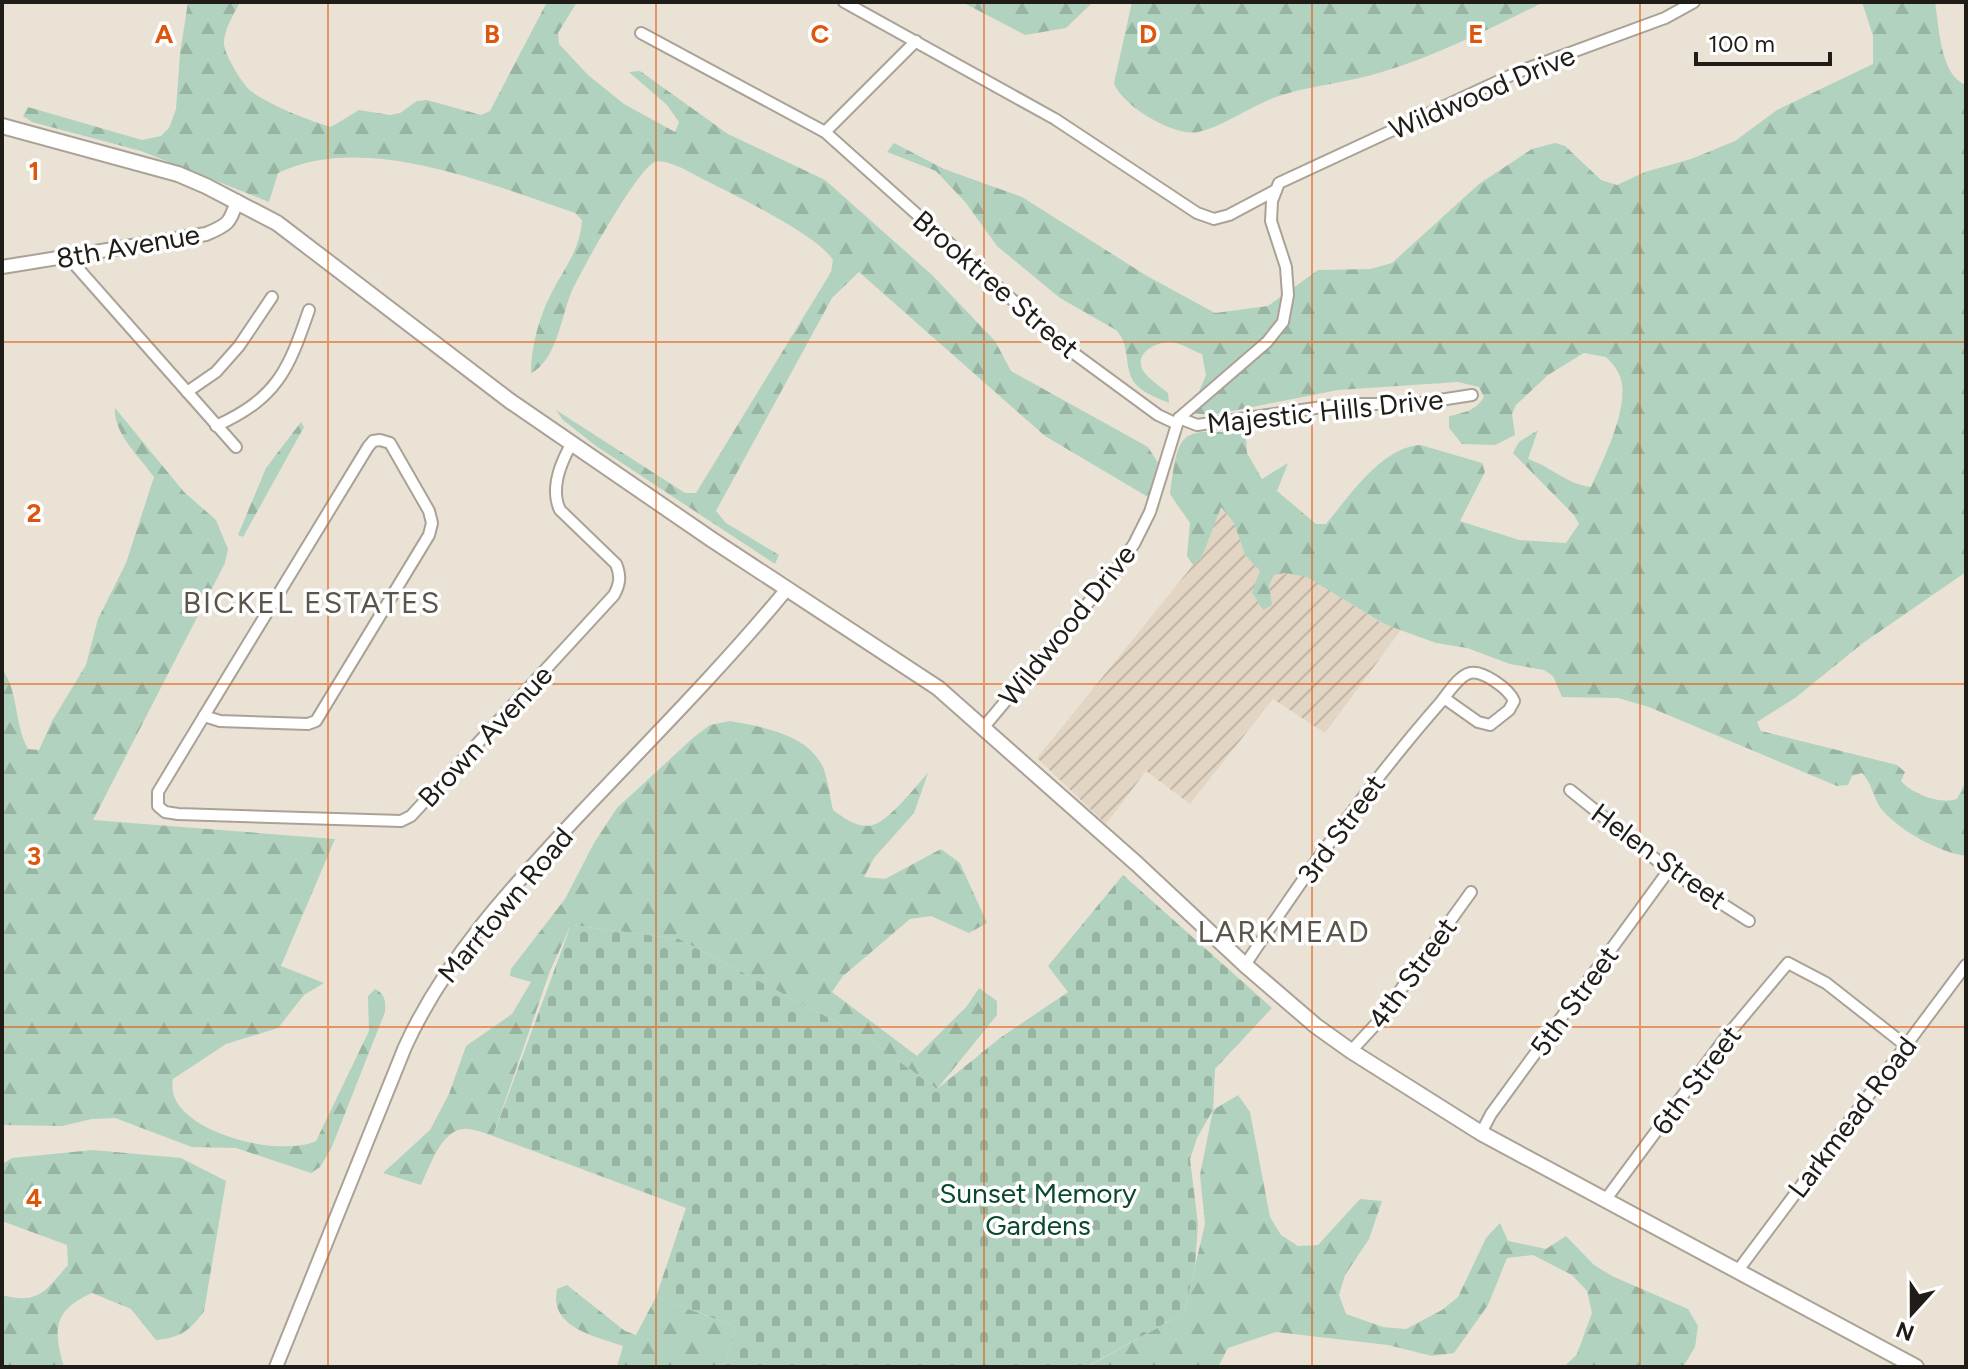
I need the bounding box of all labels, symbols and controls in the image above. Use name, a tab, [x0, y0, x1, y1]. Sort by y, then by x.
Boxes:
scale bar	[1696, 16, 1830, 66]
text: A	[155, 18, 174, 50]
text: B	[484, 18, 500, 50]
text: C	[811, 18, 830, 50]
text: D	[1139, 18, 1157, 50]
text: E	[1468, 18, 1484, 50]
text: 100 m	[1708, 29, 1775, 58]
street label: Wildwood Drive	[1384, 38, 1580, 146]
text: 1	[29, 155, 39, 187]
street label: Brooktree Street	[906, 203, 1086, 365]
street label: 8th Avenue	[54, 217, 202, 275]
street label: Majestic Hills Drive	[1205, 382, 1445, 440]
text: 2	[26, 497, 42, 529]
street label: Wildwood Drive	[991, 537, 1143, 713]
district label: BICKEL ESTATES	[183, 584, 441, 621]
street label: Brown Avenue	[411, 658, 559, 814]
street label: 3rd Street	[1290, 768, 1392, 890]
street label: Helen Street	[1585, 796, 1733, 916]
street label: Marrtown Road	[430, 820, 580, 990]
text: 3	[27, 840, 41, 872]
street label: 4th Street	[1360, 911, 1464, 1035]
district label: LARKMEAD	[1197, 913, 1371, 950]
street label: 5th Street	[1523, 939, 1625, 1063]
street label: 6th Street	[1644, 1019, 1748, 1141]
street label: Larkmead Road	[1780, 1030, 1924, 1204]
park label: Sunset Memory Gardens	[939, 1176, 1137, 1242]
text: 4	[26, 1182, 42, 1214]
north arrow	[1872, 1273, 1952, 1353]
text: N	[1892, 1316, 1918, 1347]

